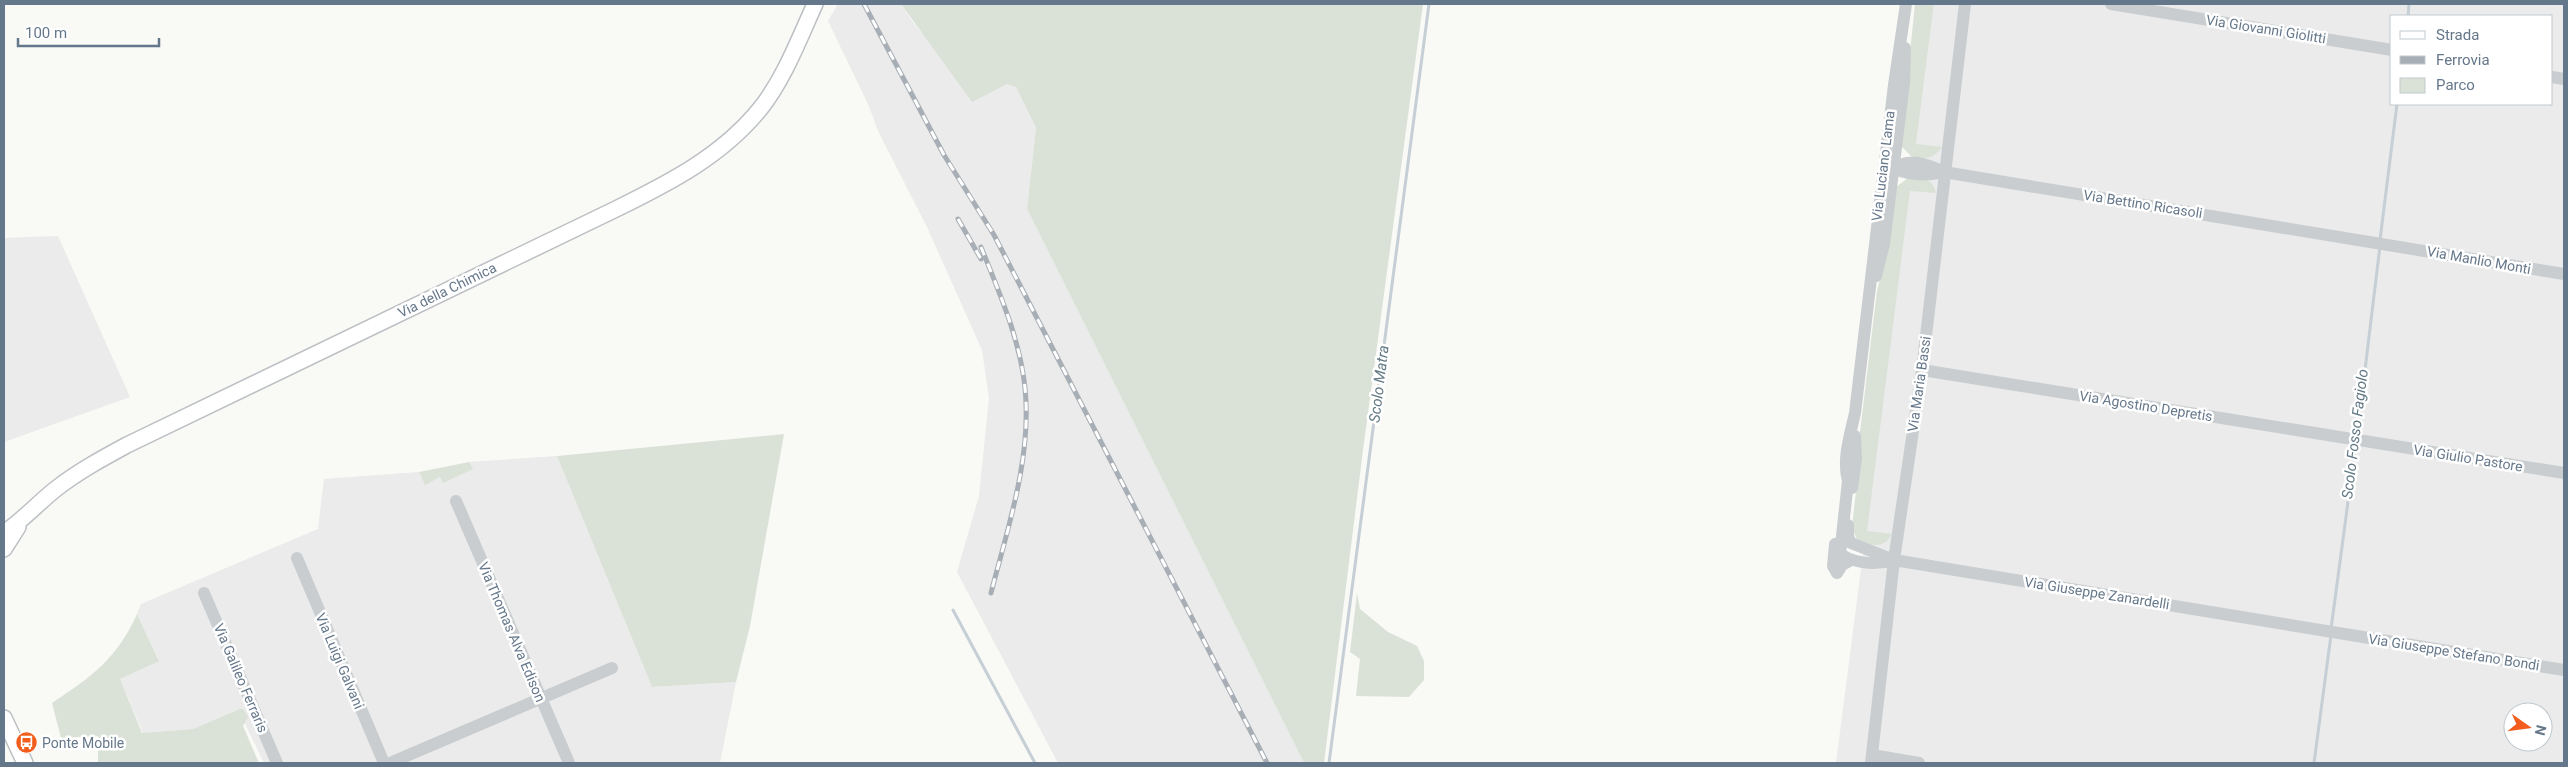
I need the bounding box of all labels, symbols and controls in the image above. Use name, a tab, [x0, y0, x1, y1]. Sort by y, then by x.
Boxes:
street label: Via Giovanni Giolitti	[2205, 12, 2327, 46]
scale bar	[18, 15, 159, 47]
legend	[2390, 15, 2553, 105]
text: 100 m	[25, 24, 67, 42]
text: Strada	[2436, 26, 2479, 44]
text: Ferrovia	[2436, 51, 2490, 69]
text: Parco	[2436, 76, 2475, 94]
street label: Via Luciano Lama	[1868, 110, 1898, 222]
street label: Via Bettino Ricasoli	[2082, 187, 2204, 221]
street label: Via Manlio Monti	[2426, 243, 2532, 277]
street label: Via della Chimica	[395, 259, 499, 321]
street label: Via Maria Bassi	[1904, 335, 1934, 433]
water label: Scolo Matra	[1365, 344, 1393, 424]
water label: Scolo Fosso Fagiolo	[2338, 368, 2372, 500]
street label: Via Agostino Depretis	[2078, 388, 2214, 424]
street label: Via Giulio Pastore	[2412, 441, 2524, 475]
street label: Via Thomas Alva Edison	[475, 560, 549, 704]
street label: Via Giuseppe Zanardelli	[2023, 574, 2171, 612]
street label: Via Luigi Galvani	[313, 611, 367, 711]
street label: Via Galileo Ferraris	[211, 621, 271, 735]
street label: Via Giuseppe Stefano Bondi	[2367, 631, 2541, 673]
north arrow	[2503, 702, 2553, 752]
text: N	[2532, 723, 2550, 737]
bus stop icon: Ponte Mobile	[14, 731, 38, 755]
place label: Ponte Mobile	[42, 735, 124, 751]

